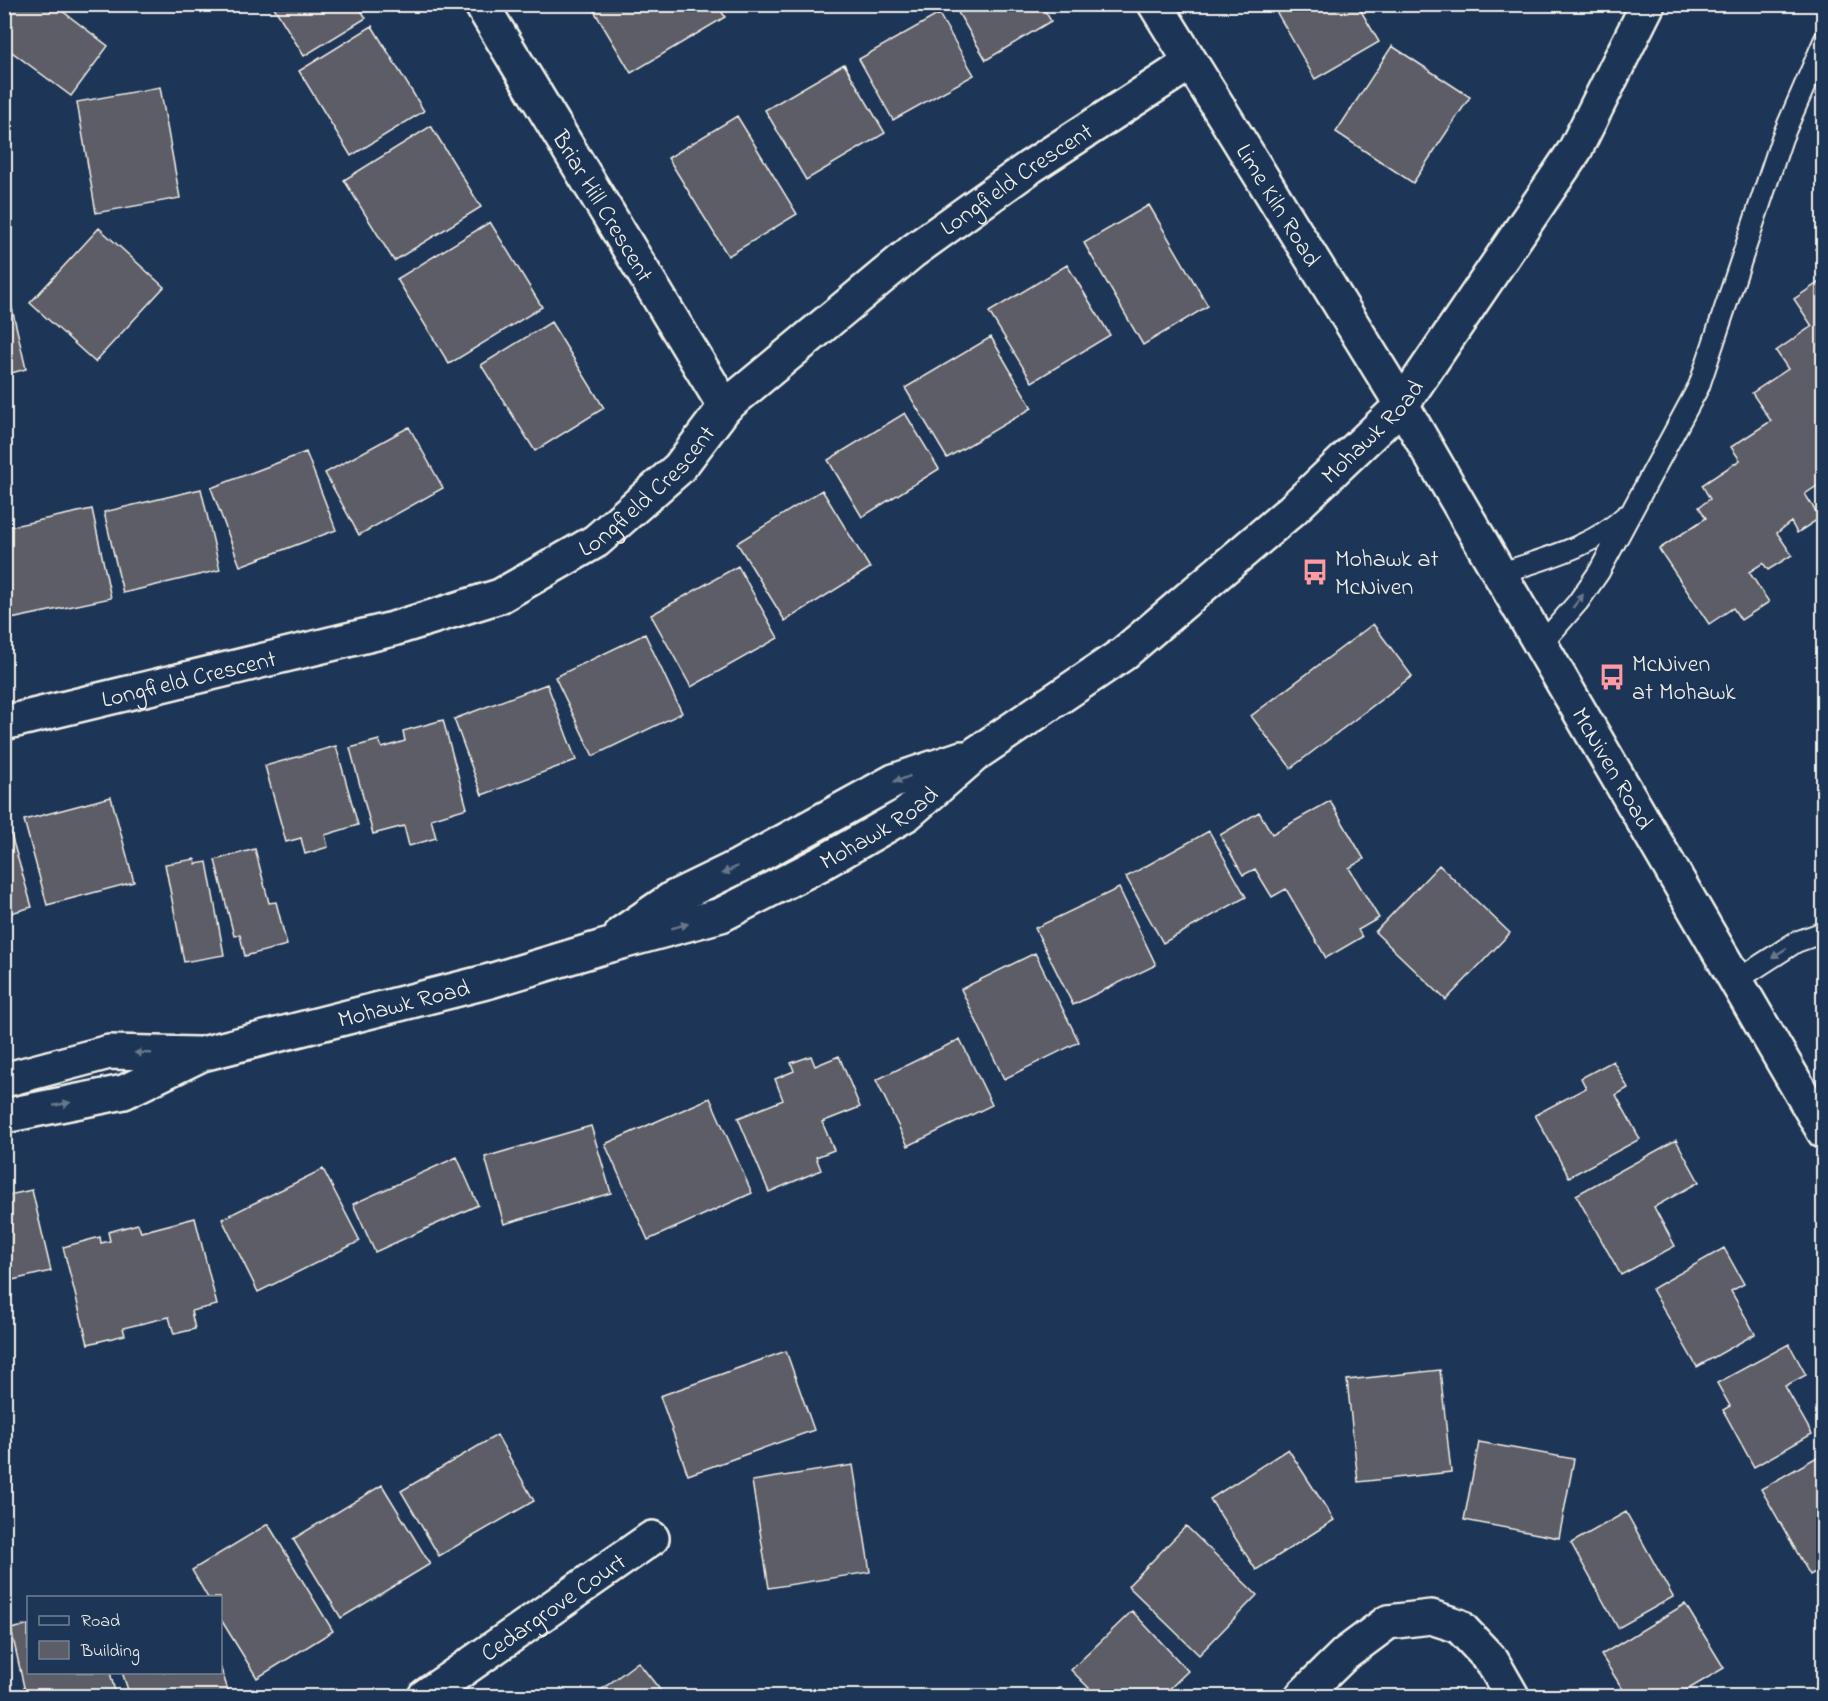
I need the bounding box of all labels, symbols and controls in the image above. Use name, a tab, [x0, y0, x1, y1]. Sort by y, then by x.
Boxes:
street label: Longfield Crescent	[934, 116, 1101, 246]
street label: Briar Hill Crescent	[541, 124, 661, 290]
street label: Lime Kiln Road	[1225, 138, 1328, 275]
street label: Mohawk Road	[1314, 373, 1434, 493]
street label: Longfield Crescent	[573, 419, 725, 567]
place label: Mohawk at McNiven	[1335, 543, 1439, 606]
bus stop icon: Mohawk at McNiven	[1300, 557, 1330, 587]
one-way arrow	[1571, 593, 1584, 609]
street label: Longfield Crescent	[98, 643, 280, 719]
place label: McNiven at Mohawk	[1632, 648, 1736, 711]
bus stop icon: McNiven at Mohawk	[1597, 662, 1627, 692]
street label: McNiven Road	[1561, 702, 1661, 838]
one-way arrow	[893, 774, 911, 784]
street label: Mohawk Road	[814, 779, 948, 880]
one-way arrow	[722, 865, 739, 875]
one-way arrow	[671, 921, 689, 931]
one-way arrow	[1771, 948, 1787, 959]
street label: Mohawk Road	[335, 972, 474, 1039]
one-way arrow	[134, 1048, 153, 1058]
one-way arrow	[53, 1099, 72, 1108]
street label: Cedargrove Court	[475, 1546, 634, 1672]
legend	[27, 1596, 222, 1674]
text: Road	[81, 1609, 120, 1635]
text: Building	[80, 1639, 140, 1666]

